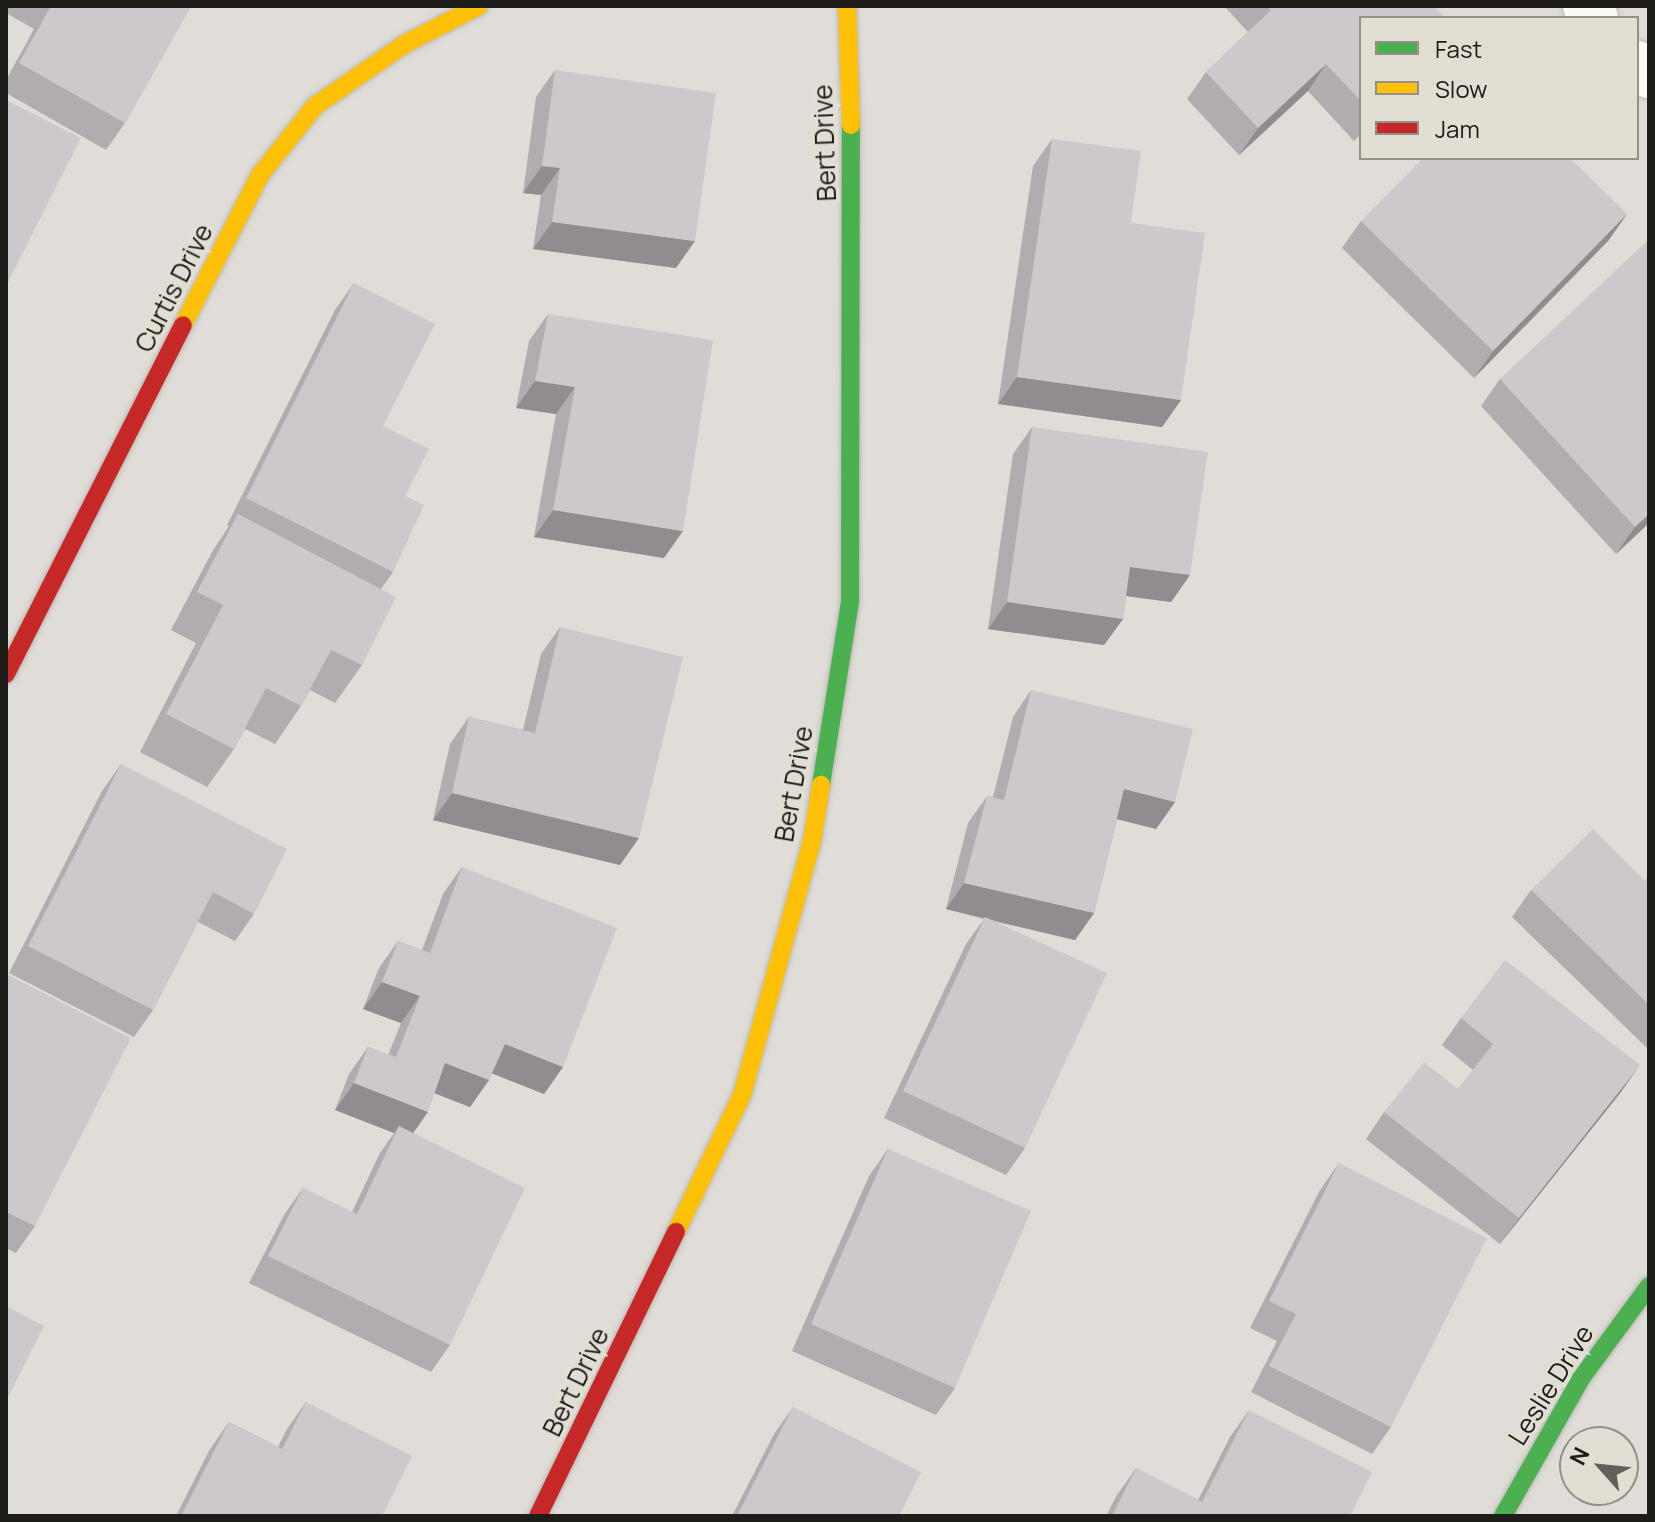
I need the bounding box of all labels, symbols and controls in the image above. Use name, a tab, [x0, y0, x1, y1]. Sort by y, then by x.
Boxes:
legend	[1359, 16, 1639, 160]
text: Fast	[1435, 32, 1482, 65]
text: Slow	[1435, 72, 1488, 105]
street label: Bert Drive	[807, 84, 843, 202]
text: Jam	[1435, 112, 1480, 145]
street label: Curtis Drive	[128, 219, 220, 357]
street label: Bert Drive	[768, 724, 820, 844]
street label: Leslie Drive	[1502, 1319, 1600, 1451]
street label: Bert Drive	[536, 1323, 616, 1441]
north arrow	[1559, 1426, 1639, 1506]
text: N	[1562, 1442, 1596, 1470]

